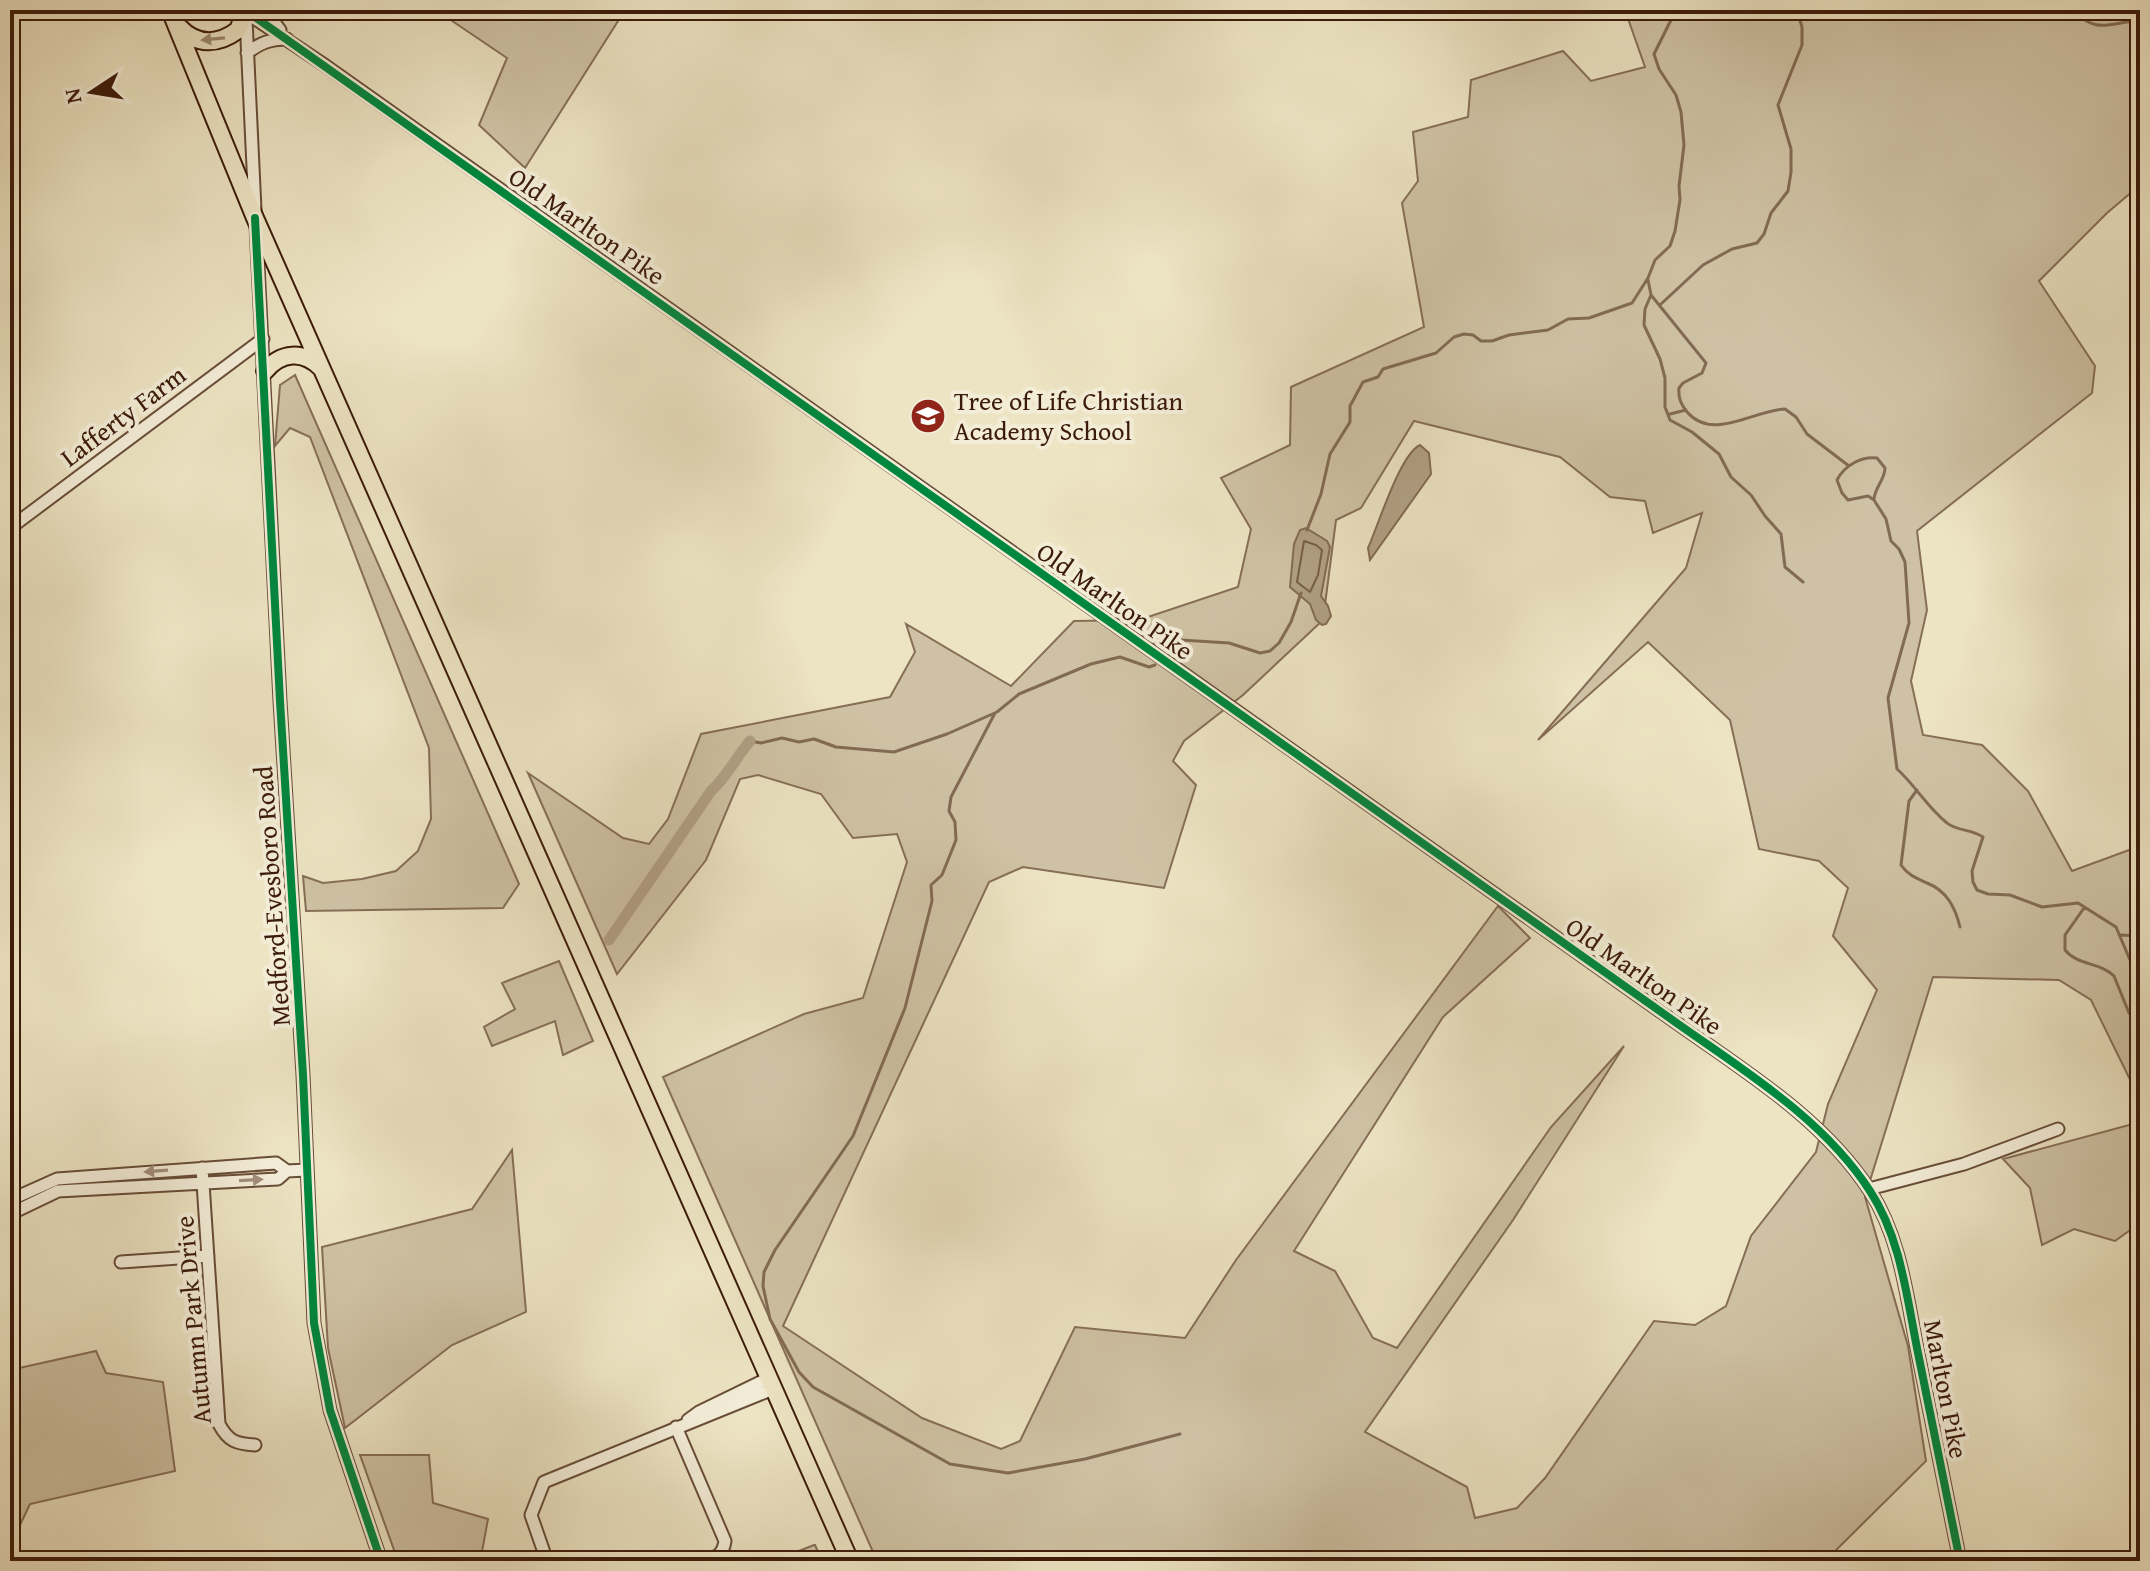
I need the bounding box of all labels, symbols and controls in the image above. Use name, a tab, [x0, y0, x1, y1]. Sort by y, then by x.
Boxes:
one-way arrow	[200, 33, 225, 46]
north arrow	[52, 52, 132, 132]
text: N	[55, 85, 90, 107]
street label: Old Marlton Pike	[501, 157, 674, 294]
street label: Lafferty Farm	[52, 355, 194, 476]
place label: Tree of Life Christian Academy School	[954, 381, 1183, 450]
school or university icon: Tree of Life Christian Academy School	[909, 397, 947, 435]
street label: Old Marlton Pike	[1029, 532, 1202, 669]
street label: Medford-Evesboro Road	[243, 765, 300, 1027]
street label: Old Marlton Pike	[1558, 907, 1731, 1044]
one-way arrow	[143, 1165, 168, 1178]
one-way arrow	[239, 1173, 264, 1186]
street label: Autumn Park Drive	[164, 1214, 221, 1426]
street label: Marlton Pike	[1914, 1316, 1979, 1462]

